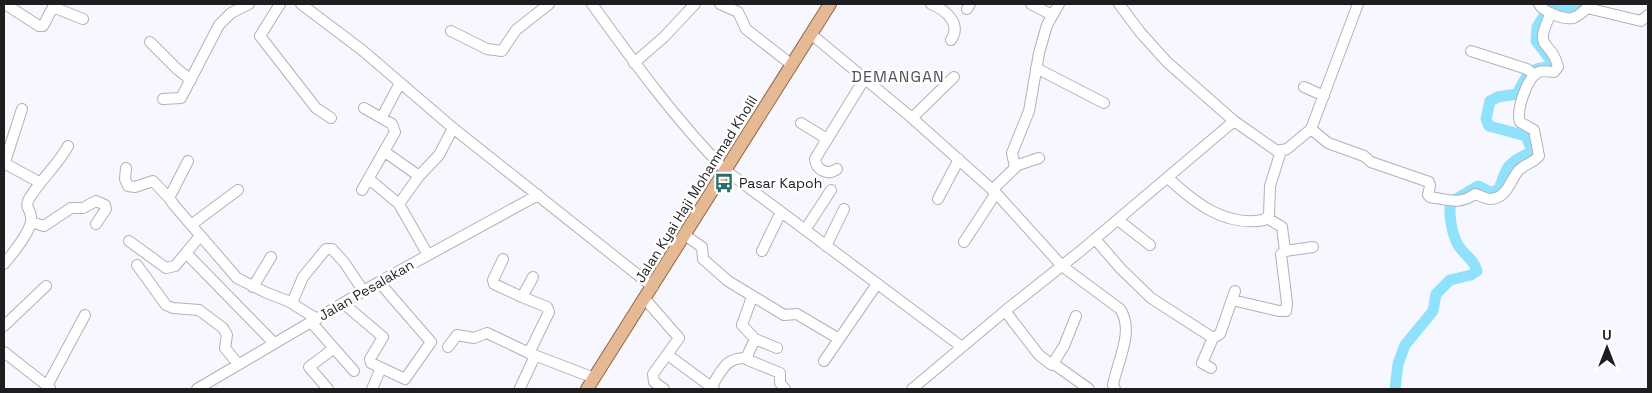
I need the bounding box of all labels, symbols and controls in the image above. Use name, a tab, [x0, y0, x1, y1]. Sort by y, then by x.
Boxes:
district label: DEMANGAN	[851, 66, 945, 87]
street label: Jalan Kyai Haji Mohammad Kholil	[631, 92, 761, 286]
bus stop icon: Pasar Kapoh	[713, 172, 735, 194]
place label: Pasar Kapoh	[739, 174, 822, 192]
street label: Jalan Pesalakan	[315, 255, 417, 325]
north arrow	[1582, 323, 1632, 373]
text: U	[1602, 326, 1612, 344]

